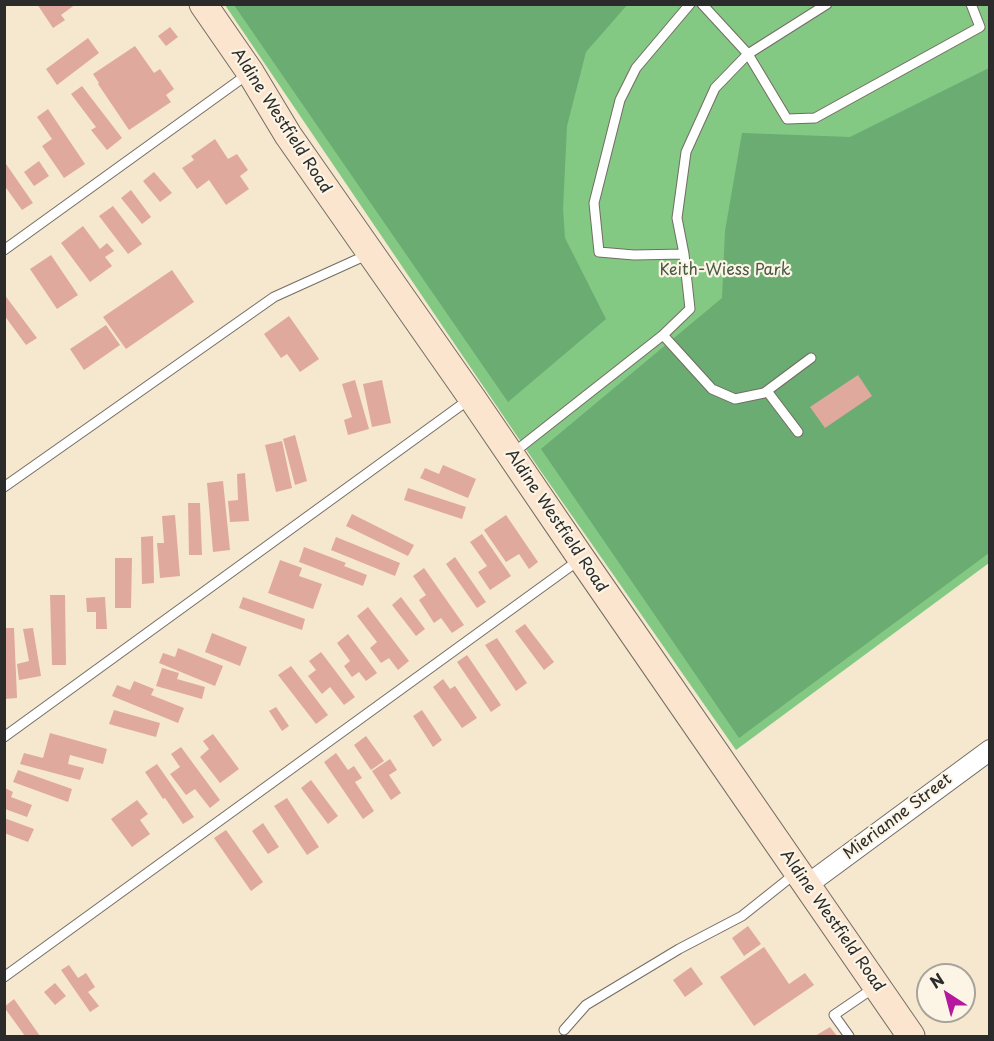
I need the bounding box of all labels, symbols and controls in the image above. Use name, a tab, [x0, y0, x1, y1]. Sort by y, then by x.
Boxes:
street label: Aldine Westfield Road	[227, 45, 335, 197]
park label: Keith-Wiess Park	[660, 261, 790, 281]
street label: Aldine Westfield Road	[501, 446, 611, 596]
street label: Mierianne Street	[840, 770, 956, 864]
street label: Aldine Westfield Road	[776, 846, 888, 996]
north arrow	[916, 963, 976, 1023]
text: N	[924, 967, 949, 993]

